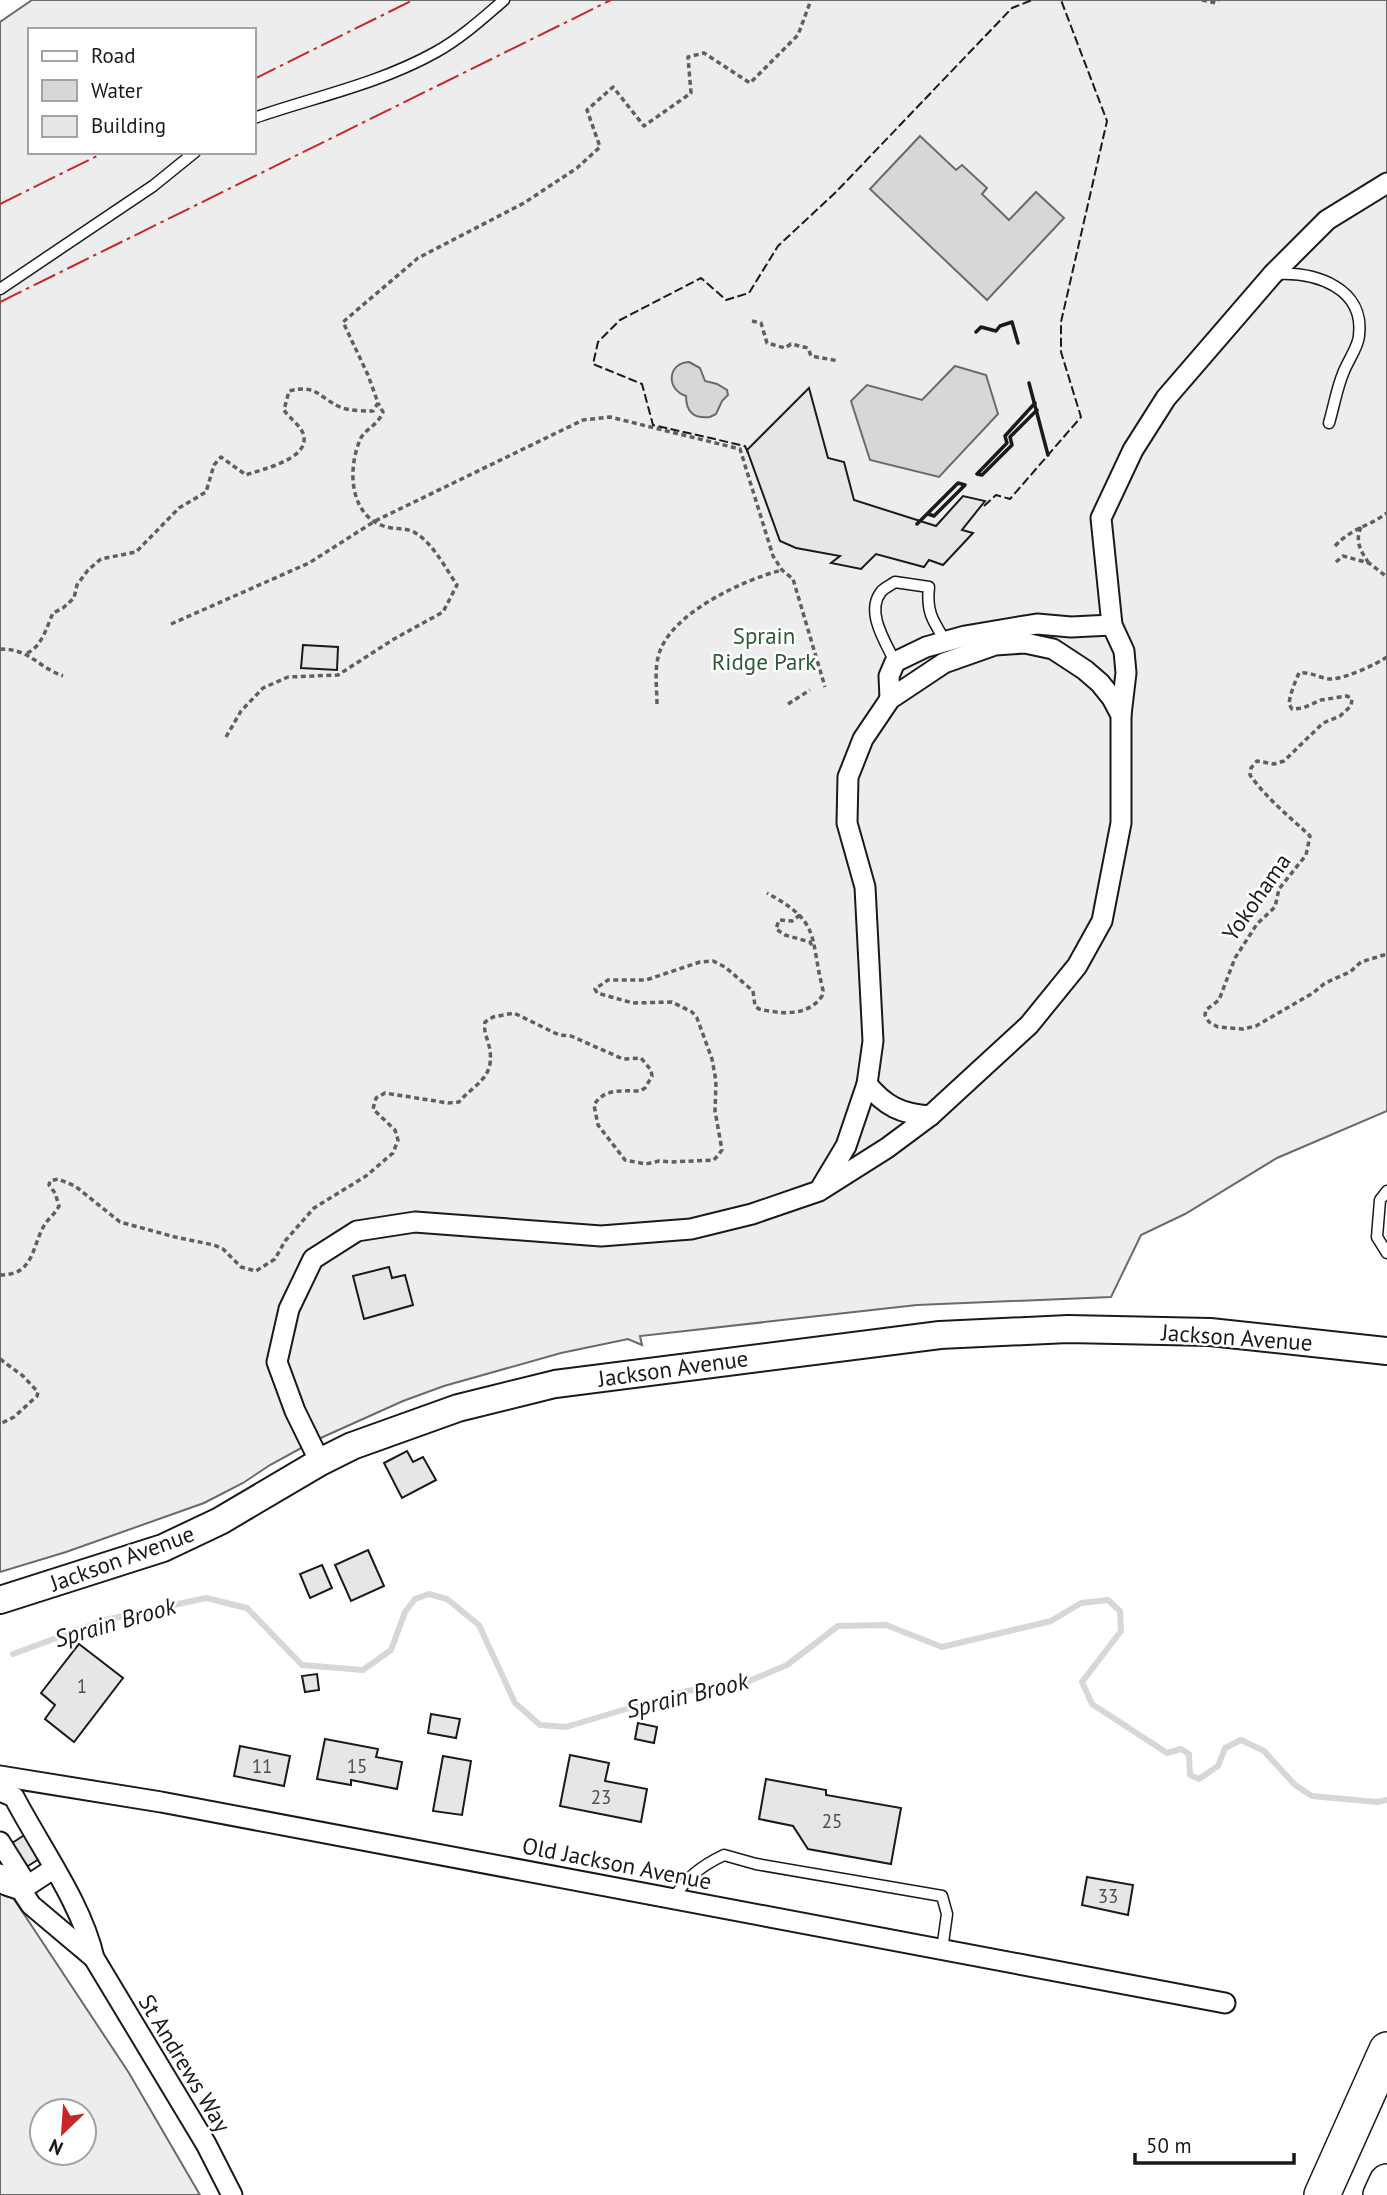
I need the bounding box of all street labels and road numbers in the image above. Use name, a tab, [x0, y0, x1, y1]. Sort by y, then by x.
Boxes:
street label: Yokohama	[1215, 848, 1297, 946]
street label: Jackson Avenue	[1160, 1317, 1313, 1357]
street label: Jackson Avenue	[595, 1343, 750, 1393]
street label: Jackson Avenue	[45, 1518, 198, 1598]
street label: Old Jackson Avenue	[520, 1830, 714, 1896]
street label: St Andrews Way	[132, 1989, 238, 2137]

